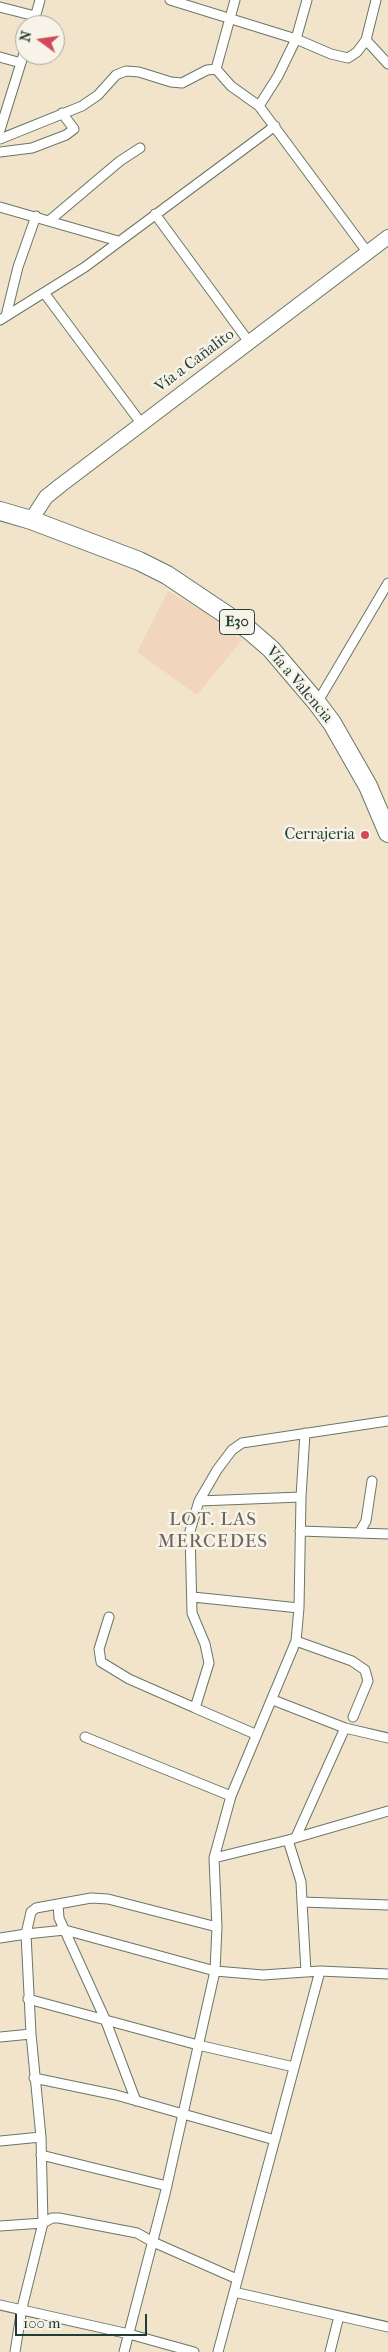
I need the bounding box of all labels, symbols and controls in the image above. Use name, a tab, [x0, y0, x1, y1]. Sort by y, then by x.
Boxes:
north arrow	[15, 15, 65, 65]
text: N	[16, 29, 35, 44]
street label: Vía a Cañalito	[152, 325, 238, 397]
road number: E30	[220, 610, 254, 634]
street label: Vía a Valencia	[261, 643, 337, 727]
place label: Cerrajeria	[284, 825, 355, 845]
marker: Cerrajeria	[359, 829, 371, 841]
district label: LOT. LAS MERCEDES	[157, 1509, 269, 1553]
scale bar	[18, 2304, 150, 2336]
text: 100 m	[23, 2314, 61, 2332]

